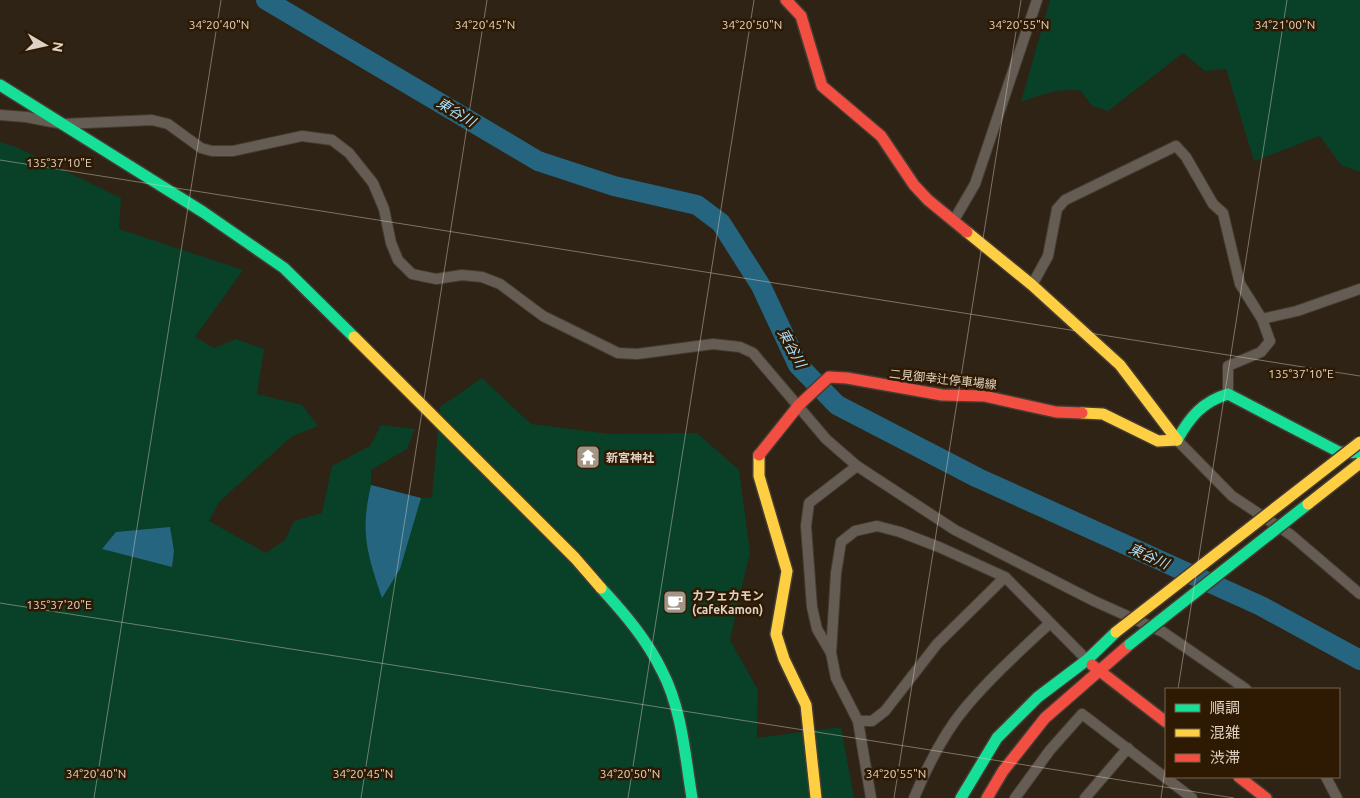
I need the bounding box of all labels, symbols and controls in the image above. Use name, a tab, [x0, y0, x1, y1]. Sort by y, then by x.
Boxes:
text: 34°20'40"N	[189, 18, 249, 31]
text: 34°20'45"N	[455, 18, 515, 31]
text: 34°20'50"N	[722, 18, 782, 31]
text: 34°20'55"N	[989, 18, 1049, 31]
text: 34°21'00"N	[1255, 18, 1315, 31]
north arrow	[20, 20, 70, 70]
text: N	[49, 41, 67, 53]
water label: 東谷川	[434, 94, 480, 131]
text: 135°37'10"E	[26, 156, 92, 169]
water label: 東谷川	[775, 326, 810, 372]
street label: 二見御幸辻停車場線	[889, 367, 997, 391]
text: 135°37'10"E	[1268, 367, 1334, 380]
temple icon: 新宮神社	[575, 444, 601, 470]
place label: 新宮神社	[606, 451, 654, 464]
water label: 東谷川	[1127, 540, 1173, 573]
cafe icon: カフェカモン (cafeKamon)	[662, 589, 688, 615]
place label: カフェカモン (cafeKamon)	[692, 589, 764, 617]
text: 135°37'20"E	[26, 598, 92, 611]
legend	[1165, 688, 1340, 778]
text: 順調	[1210, 699, 1240, 716]
text: 混雑	[1210, 724, 1240, 741]
text: 渋滞	[1210, 749, 1240, 766]
text: 34°20'40"N	[66, 767, 126, 780]
text: 34°20'45"N	[333, 767, 393, 780]
text: 34°20'50"N	[600, 767, 660, 780]
text: 34°20'55"N	[866, 767, 926, 780]

